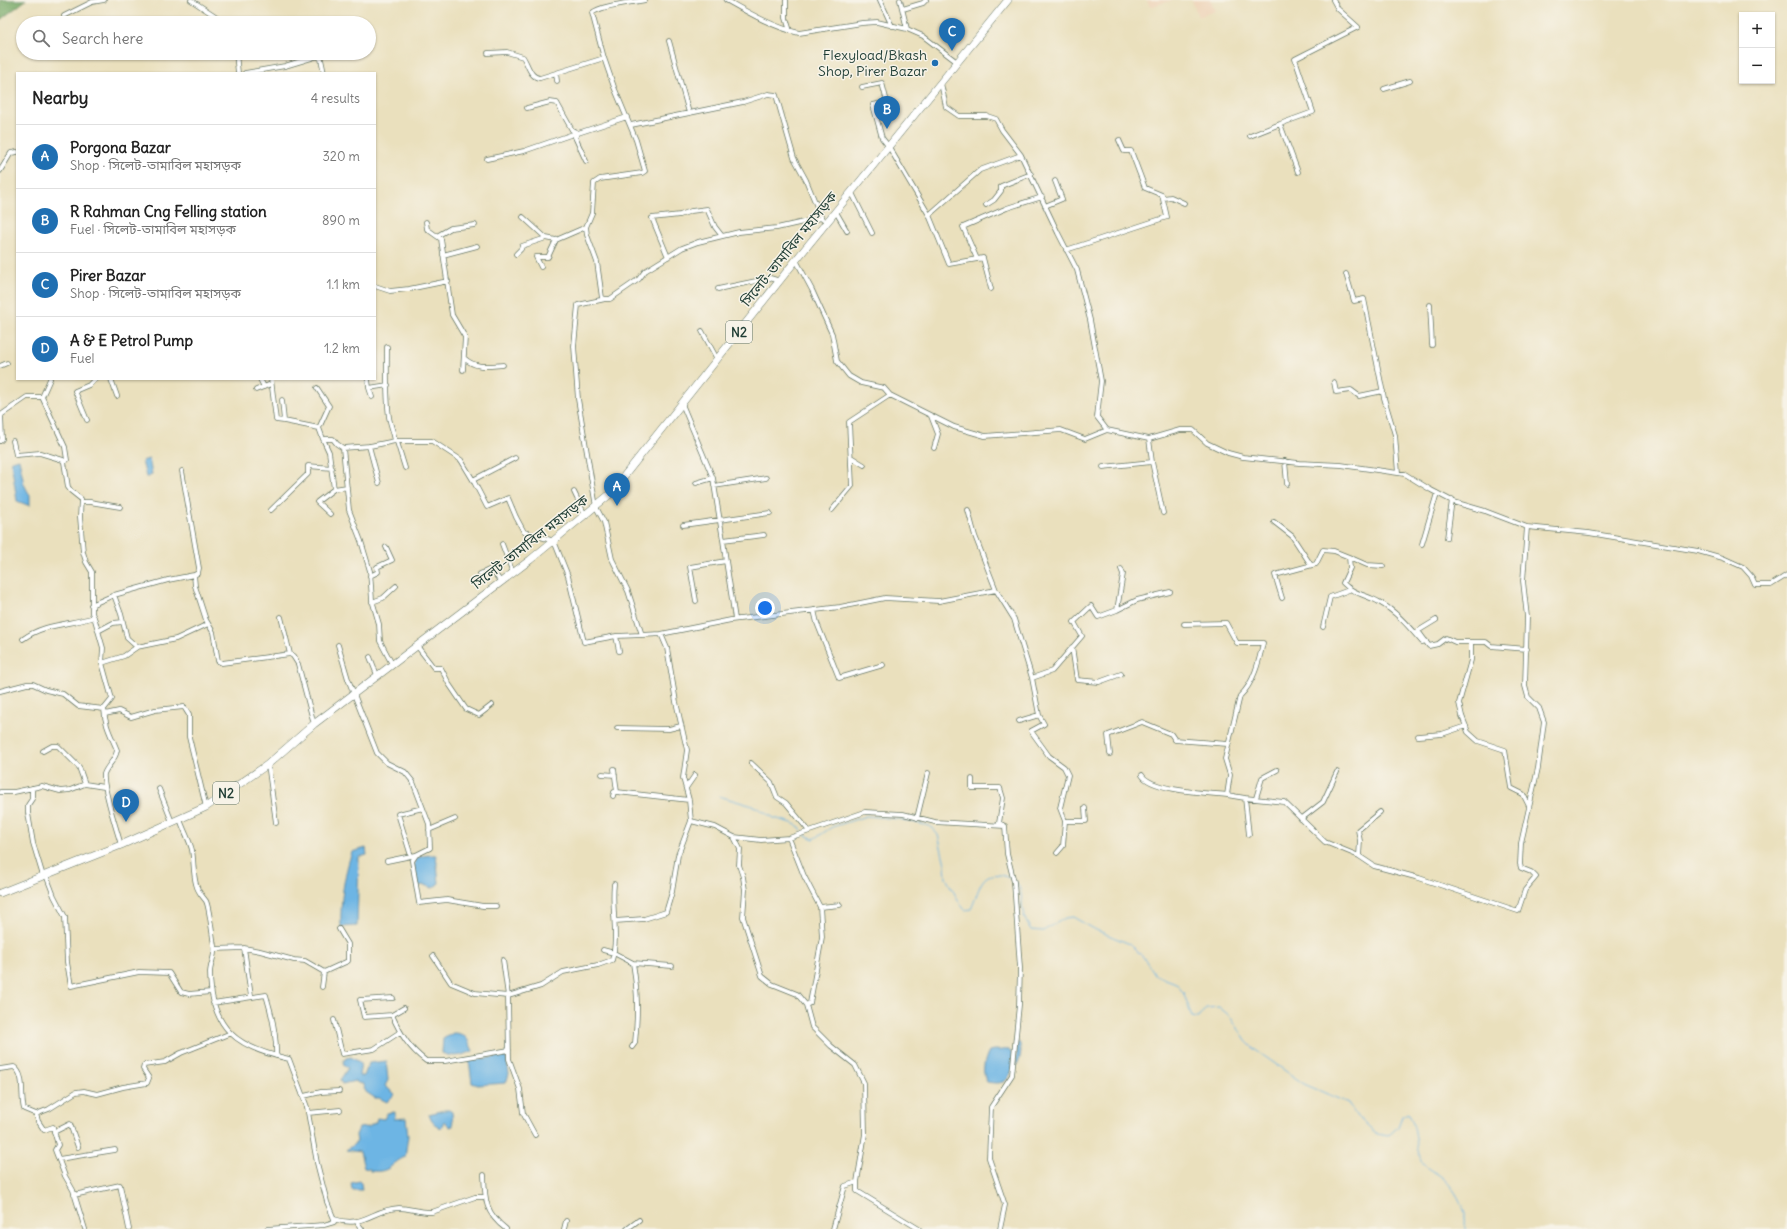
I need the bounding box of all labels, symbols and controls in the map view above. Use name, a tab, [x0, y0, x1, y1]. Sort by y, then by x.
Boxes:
map controls	[1739, 12, 1775, 84]
button: +	[1739, 12, 1775, 48]
search box	[16, 16, 376, 60]
pin: C	[939, 18, 965, 51]
icon: search	[30, 27, 52, 49]
text: Search here	[62, 29, 143, 48]
place label: Flexyload/Bkash Shop, Pirer Bazar	[818, 46, 927, 80]
button: −	[1739, 48, 1775, 84]
marker: Flexyload/Bkash Shop, Pirer Bazar	[930, 58, 940, 68]
text: Nearby	[32, 87, 88, 109]
text: 4 results	[311, 90, 360, 107]
pin: B	[874, 96, 900, 129]
text: Porgona Bazar	[70, 138, 171, 157]
text: A	[41, 148, 49, 165]
text: 320 m	[322, 148, 360, 165]
text: Shop · সিলেট-তামাবিল মহাসড়ক	[70, 157, 241, 174]
street label: সিলেট-তামাবিল মহাসড়ক	[736, 187, 841, 311]
text: R Rahman Cng Felling station	[70, 202, 267, 221]
text: B	[41, 212, 49, 229]
text: 890 m	[322, 212, 360, 229]
text: Fuel · সিলেট-তামাবিল মহাসড়ক	[70, 221, 236, 238]
text: Pirer Bazar	[70, 266, 146, 285]
text: C	[41, 276, 49, 293]
text: 1.1 km	[326, 276, 360, 293]
text: Shop · সিলেট-তামাবিল মহাসড়ক	[70, 285, 241, 302]
road number: N2	[726, 321, 752, 343]
text: A & E Petrol Pump	[70, 331, 193, 350]
text: D	[40, 340, 50, 357]
text: 1.2 km	[324, 340, 360, 357]
text: Fuel	[70, 350, 94, 367]
pin: A	[604, 473, 630, 506]
street label: সিলেট-তামাবিল মহাসড়ক	[467, 491, 592, 594]
your location	[755, 598, 775, 618]
road number: N2	[213, 782, 239, 804]
pin: D	[113, 789, 139, 822]

